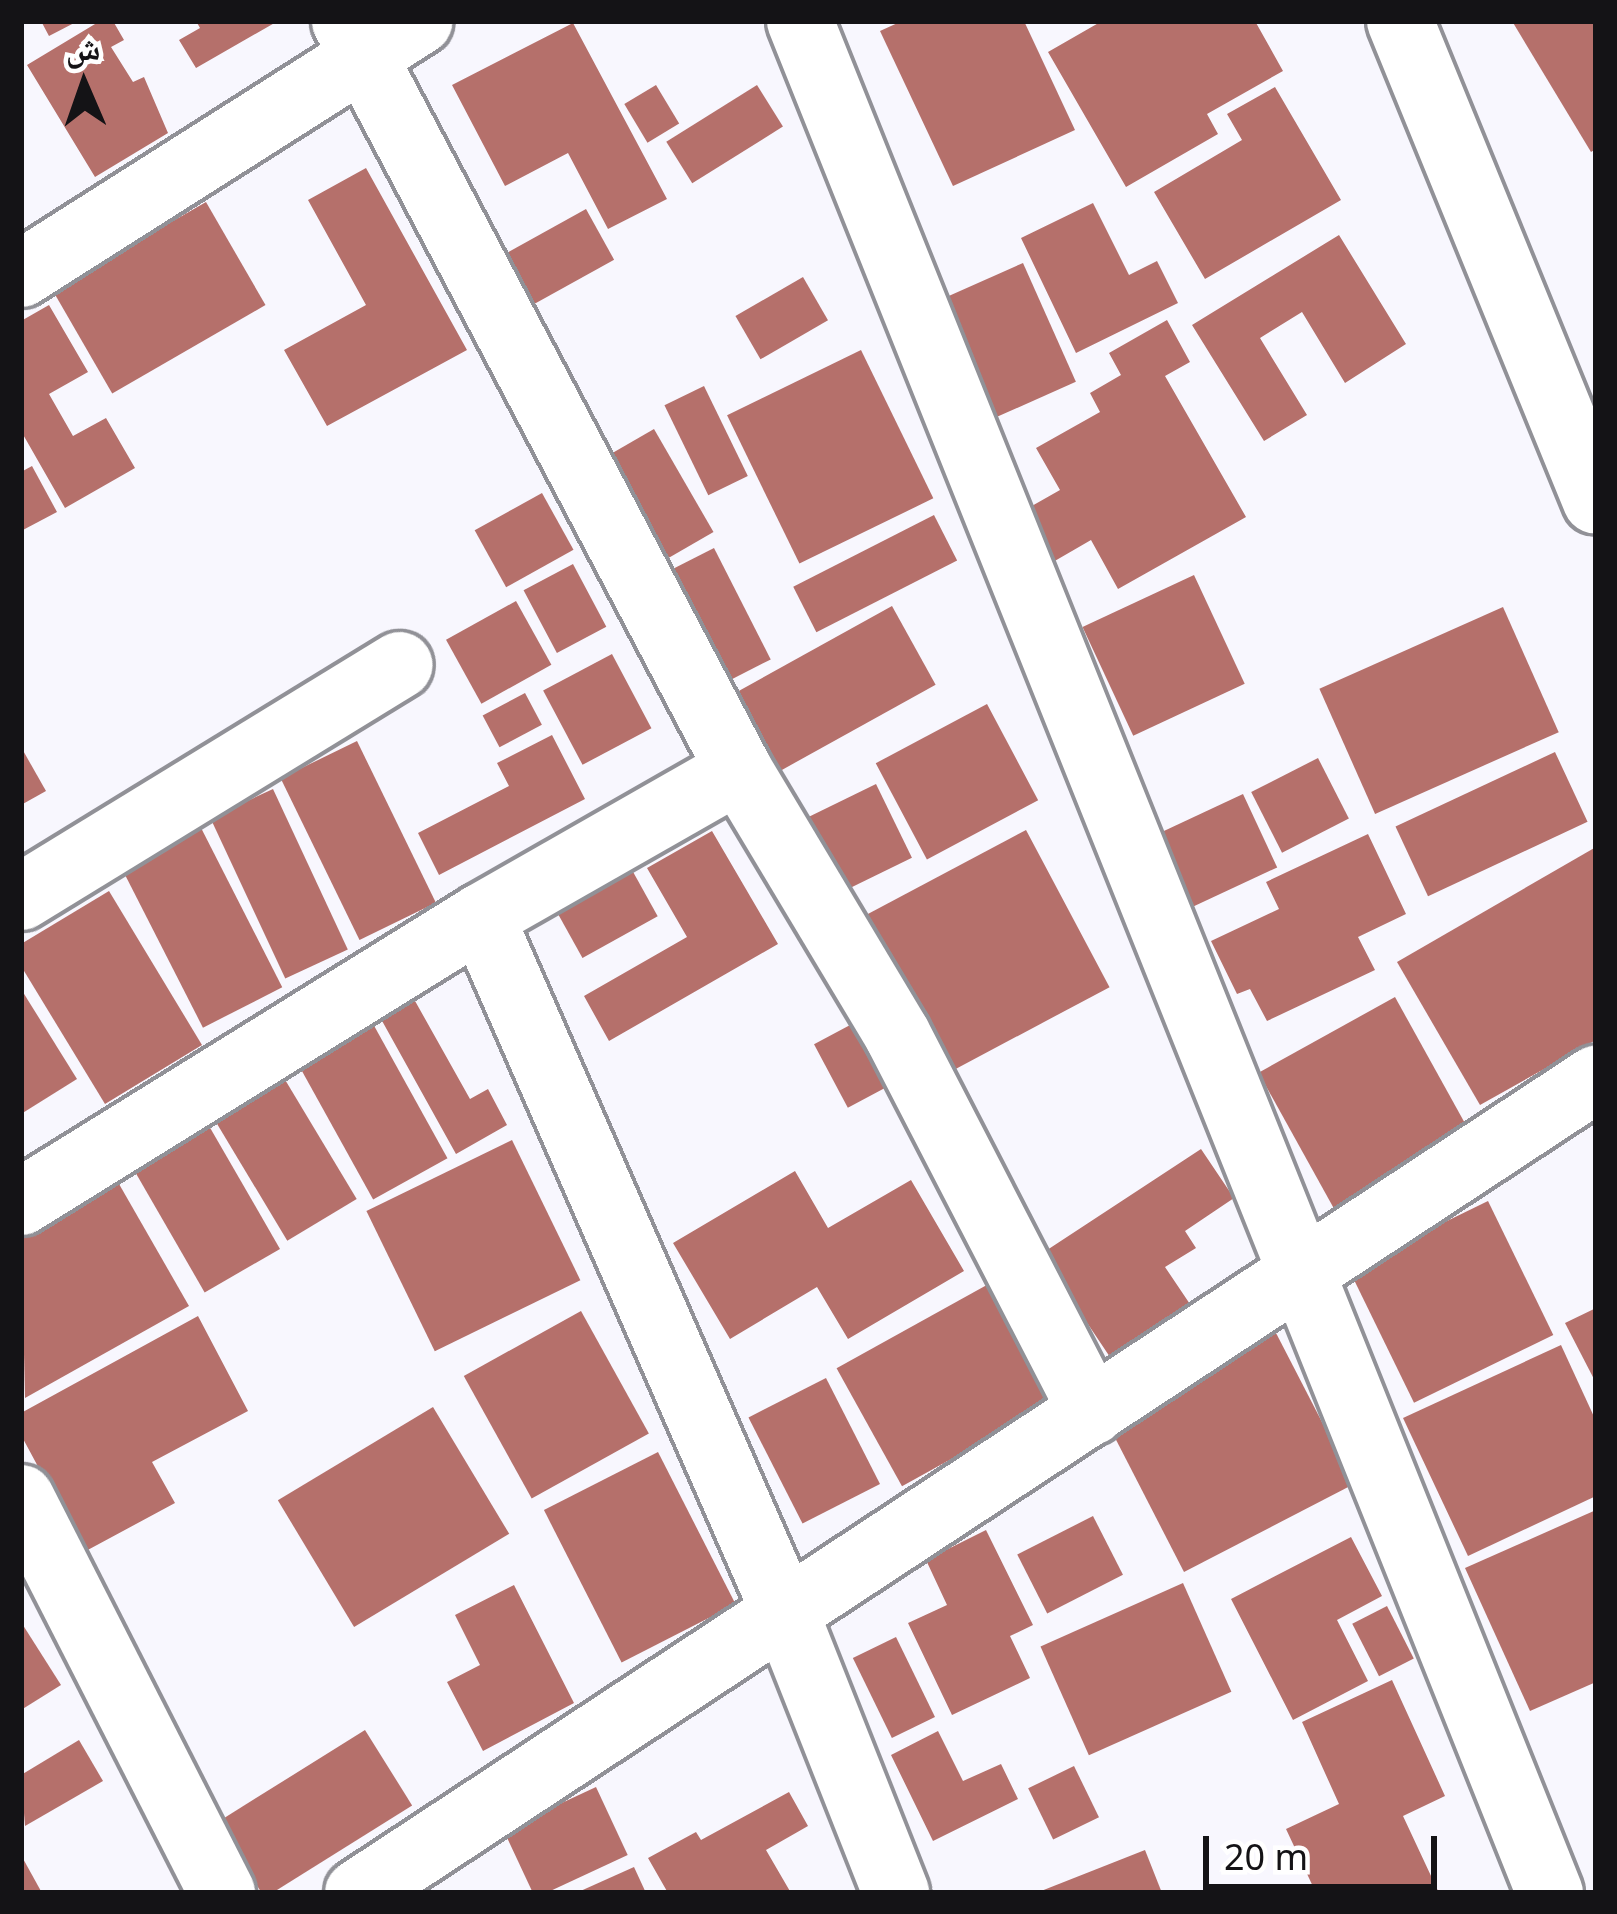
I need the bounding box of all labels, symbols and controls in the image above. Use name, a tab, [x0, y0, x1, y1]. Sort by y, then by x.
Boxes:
north arrow	[24, 24, 144, 144]
text: ش	[64, 24, 101, 71]
scale bar	[1209, 1812, 1443, 1886]
text: 20 m	[1224, 1832, 1308, 1881]

